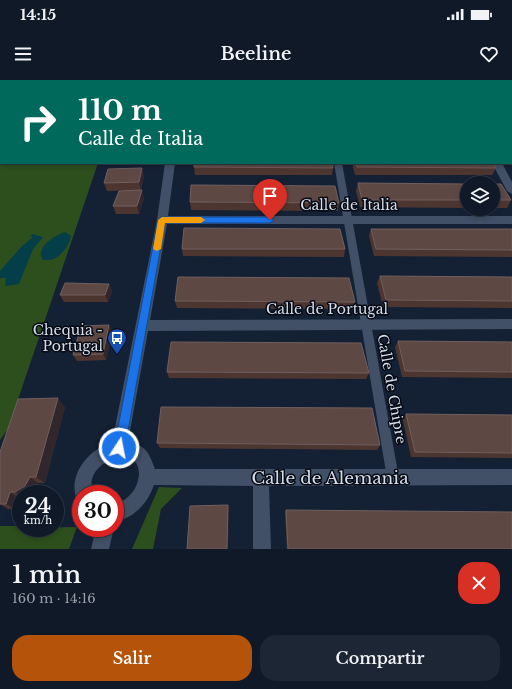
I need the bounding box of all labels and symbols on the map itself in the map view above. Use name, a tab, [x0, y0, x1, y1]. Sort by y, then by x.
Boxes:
pin	[253, 179, 287, 220]
street label: Calle de Italia	[300, 196, 398, 214]
street label: Calle de Portugal	[266, 300, 388, 318]
place label: Chequia - Portugal	[33, 321, 103, 355]
bus stop icon: Chequia - Portugal	[106, 327, 128, 355]
street label: Calle de Chipre	[373, 333, 411, 445]
position arrow	[98, 427, 140, 469]
street label: Calle de Alemania	[251, 468, 409, 489]
speed limit sign: 30	[72, 485, 124, 537]

